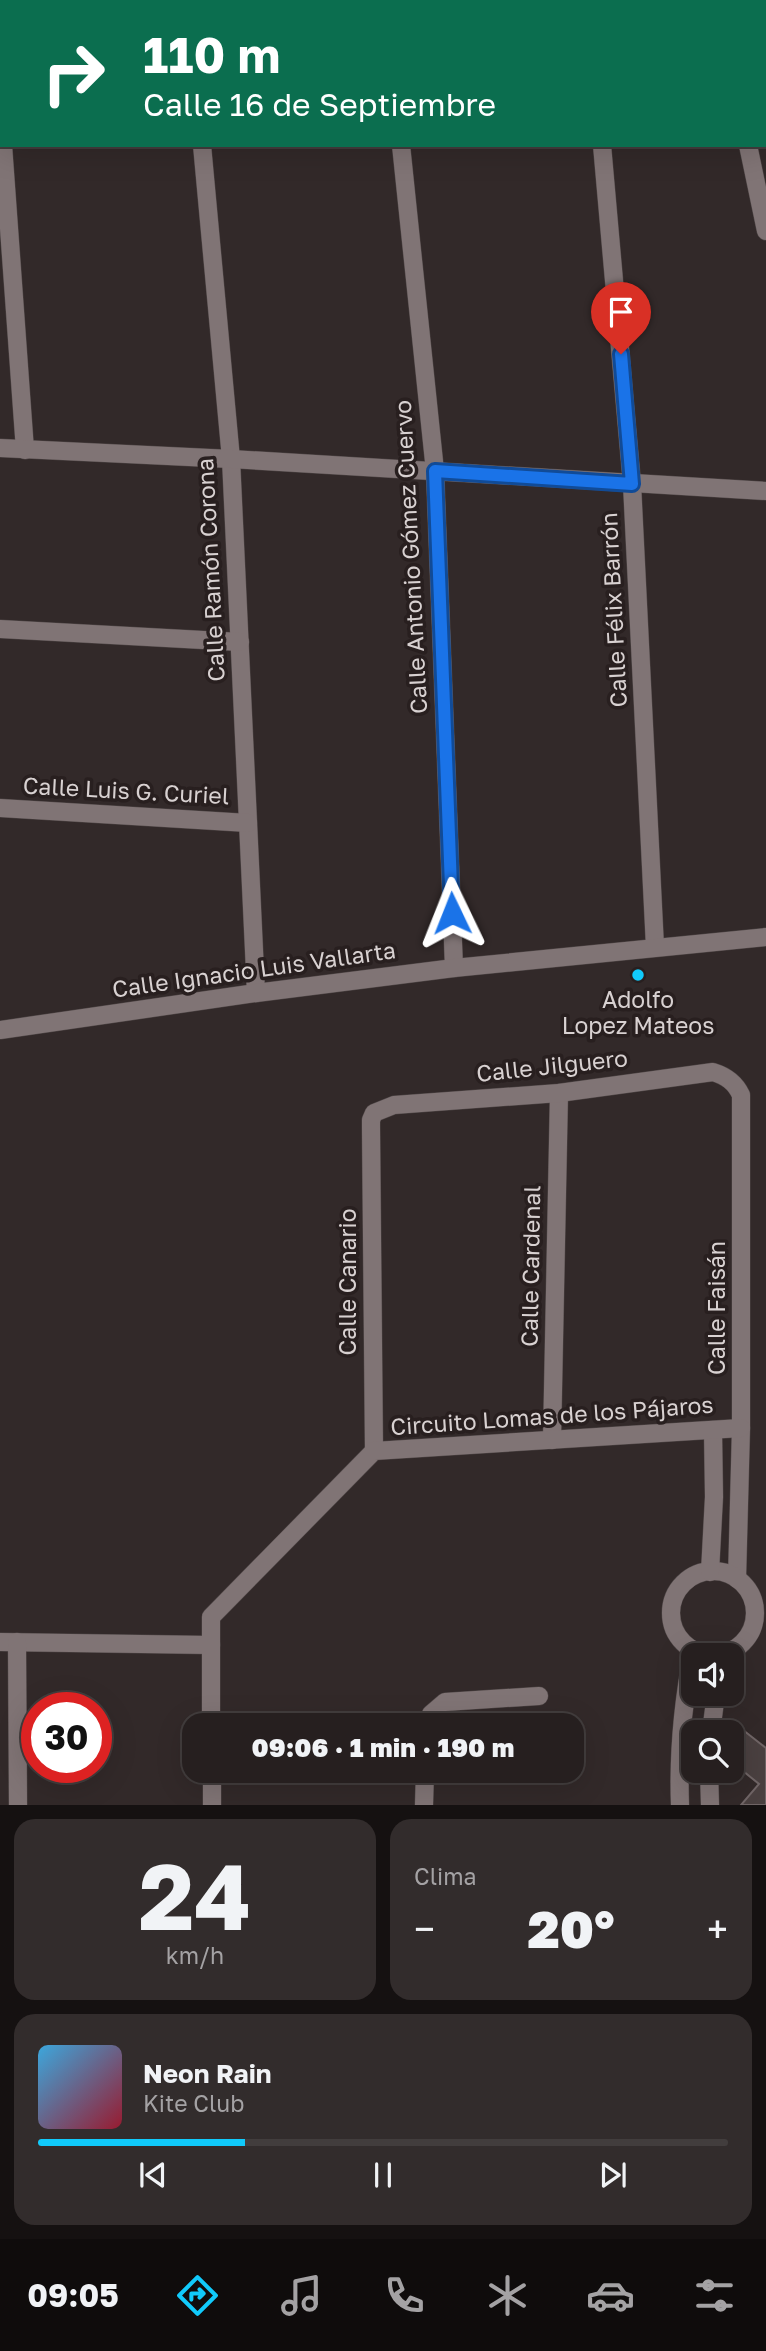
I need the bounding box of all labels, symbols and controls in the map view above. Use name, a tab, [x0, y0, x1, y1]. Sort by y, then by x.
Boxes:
text: 110 m	[143, 25, 280, 84]
icon: right	[28, 28, 119, 119]
text: Calle 16 de Septiembre	[143, 85, 496, 123]
pin	[591, 282, 651, 354]
icon: arrive	[602, 293, 640, 331]
street label: Calle Antonio Gómez Cuervo	[388, 399, 432, 715]
street label: Calle Ramón Corona	[190, 458, 230, 683]
street label: Calle Félix Barrón	[594, 512, 632, 708]
street label: Calle Luis G. Curiel	[22, 771, 230, 809]
position arrow	[415, 876, 489, 950]
street label: Calle Ignacio Luis Vallarta	[110, 935, 397, 1003]
marker: Adolfo Lopez Mateos	[630, 967, 646, 983]
place label: Adolfo Lopez Mateos	[562, 985, 714, 1039]
street label: Calle Jilguero	[475, 1043, 629, 1087]
street label: Calle Cardenal	[515, 1185, 545, 1347]
street label: Calle Canario	[333, 1209, 361, 1355]
street label: Calle Faisán	[702, 1241, 730, 1375]
street label: Circuito Lomas de los Pájaros	[389, 1390, 714, 1440]
map controls	[681, 1643, 744, 1783]
button: sound	[681, 1643, 744, 1706]
speed limit sign: 30	[21, 1692, 112, 1783]
button: search	[681, 1720, 744, 1783]
text: 09:06 · 1 min · 190 m	[252, 1732, 514, 1763]
text: 24	[139, 1841, 251, 1950]
text: Clima	[414, 1862, 477, 1890]
text: 20°	[528, 1897, 614, 1959]
text: −	[414, 1906, 435, 1951]
text: +	[707, 1906, 728, 1951]
text: km/h	[166, 1941, 224, 1969]
text: Neon Rain	[143, 2058, 272, 2089]
text: Kite Club	[143, 2089, 244, 2117]
icon: previous	[134, 2156, 172, 2194]
icon: pause	[364, 2156, 402, 2194]
icon: next	[594, 2156, 632, 2194]
icon: directions	[173, 2271, 222, 2320]
icon: music	[277, 2271, 326, 2320]
icon: phone	[380, 2271, 429, 2320]
icon: climate	[483, 2271, 532, 2320]
icon: car	[586, 2271, 635, 2320]
icon: filters	[690, 2271, 739, 2320]
text: 09:05	[27, 2276, 119, 2314]

